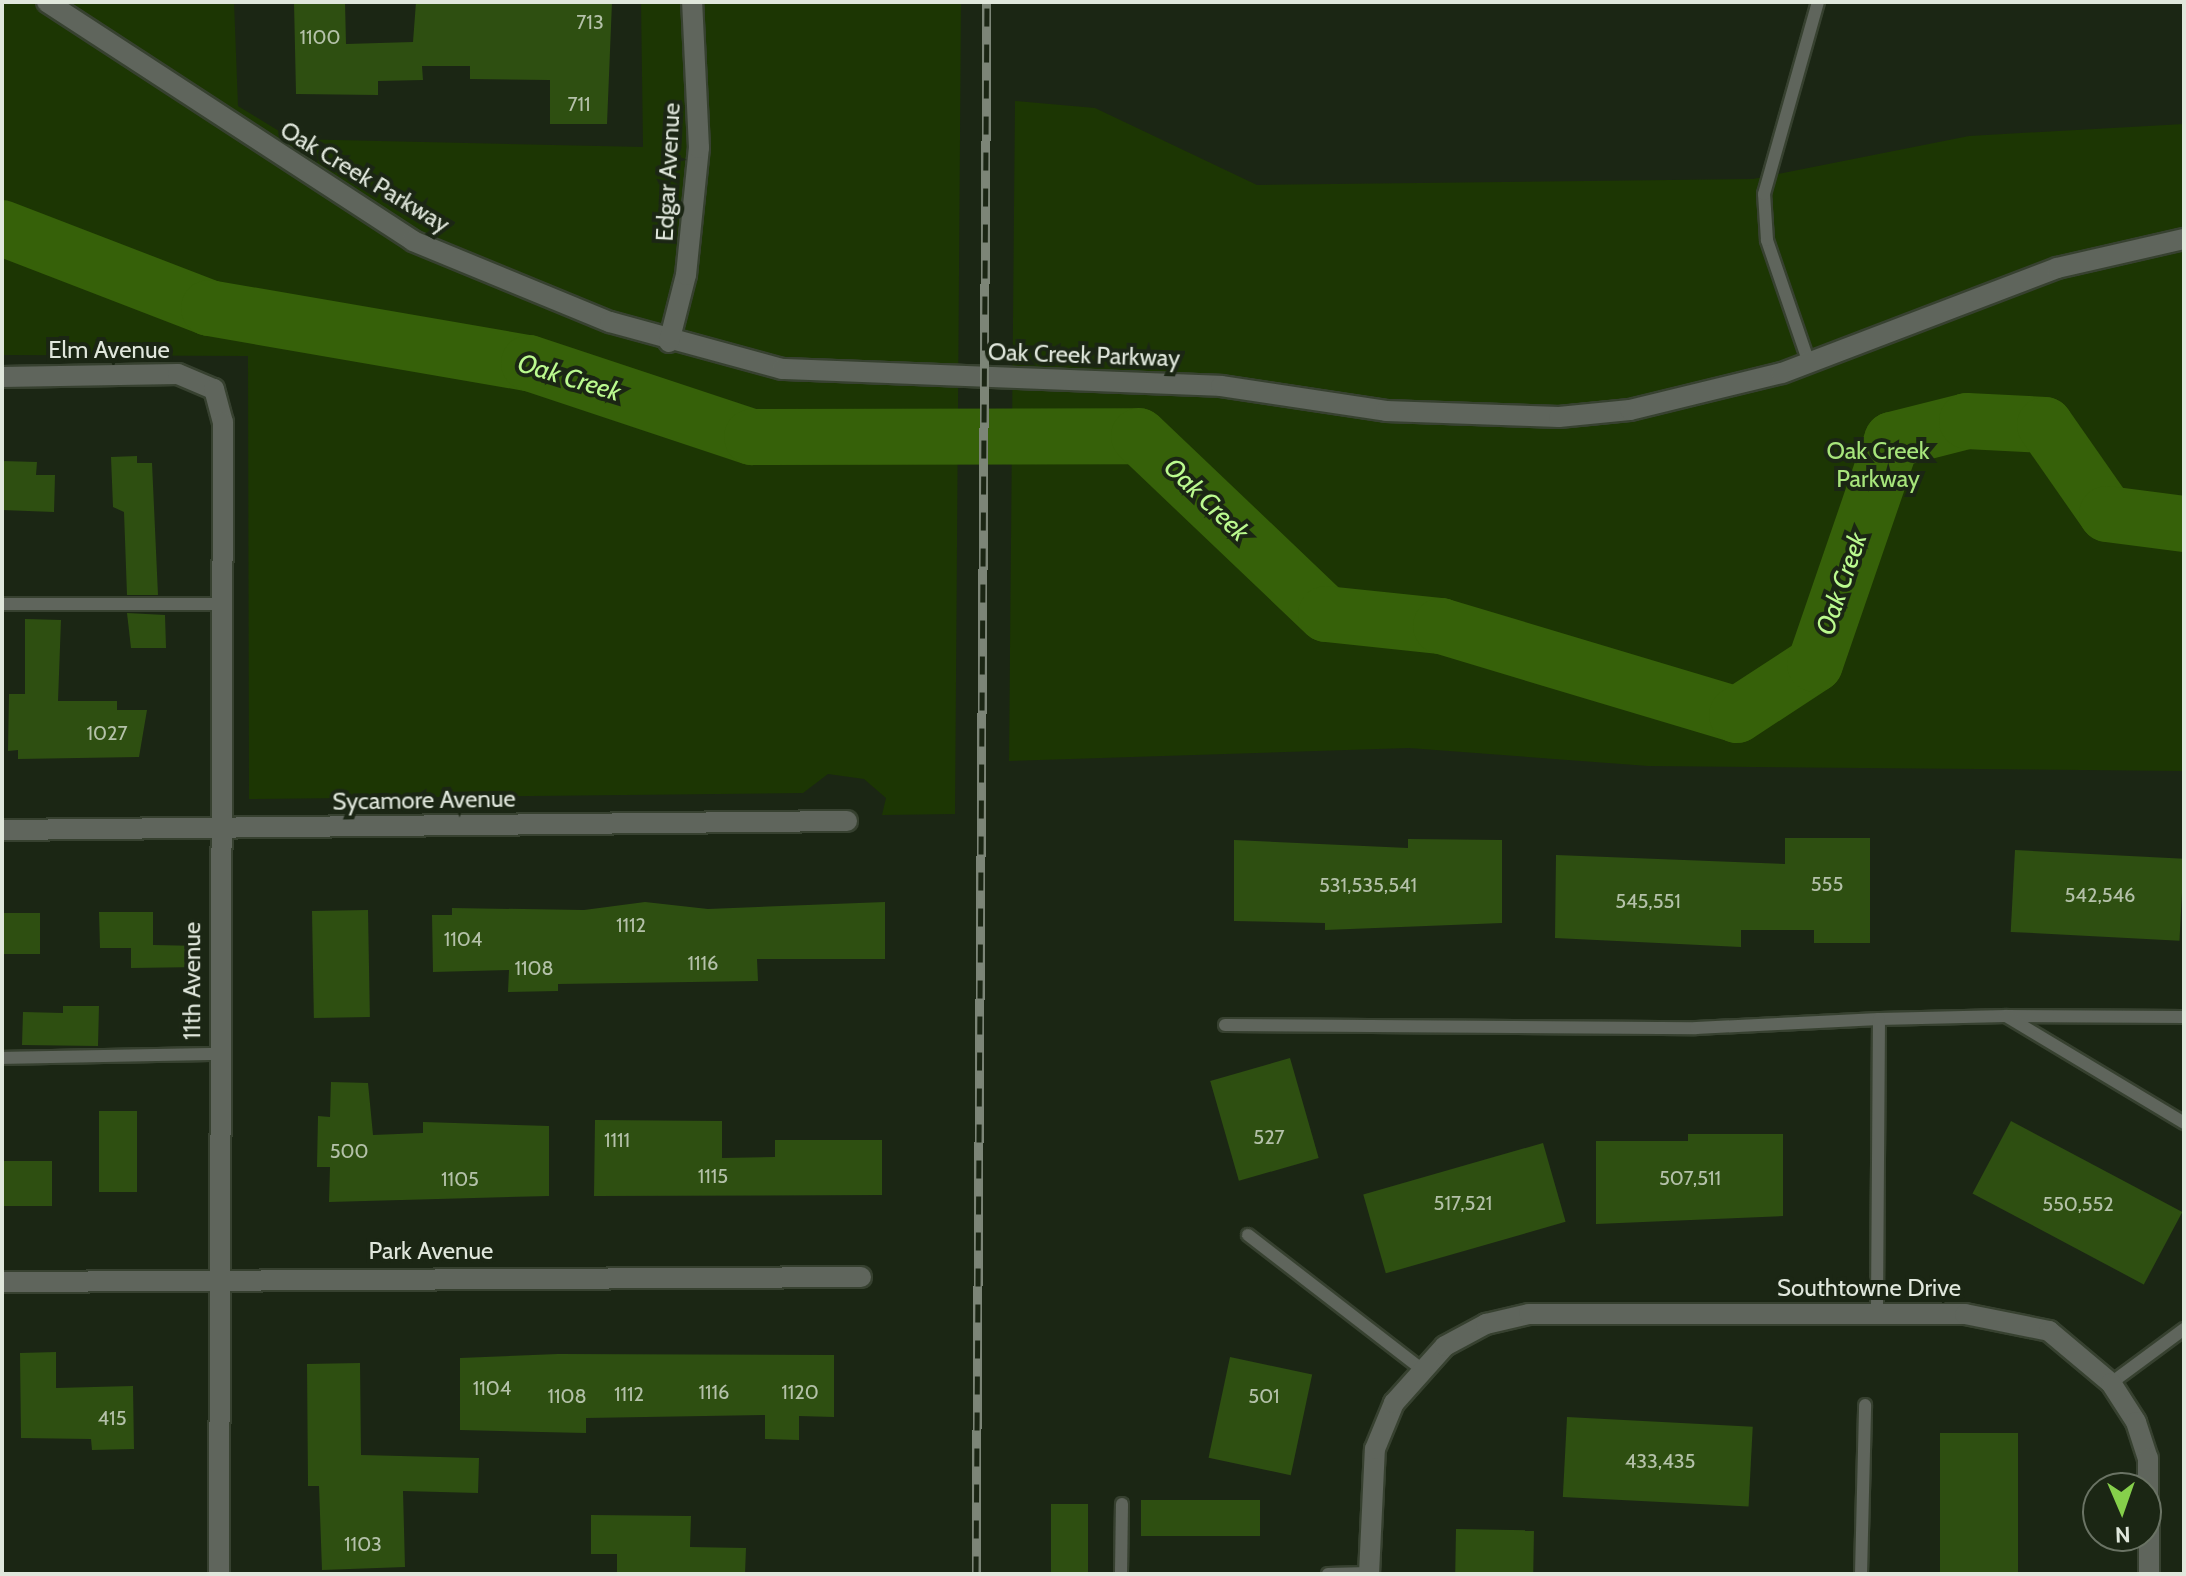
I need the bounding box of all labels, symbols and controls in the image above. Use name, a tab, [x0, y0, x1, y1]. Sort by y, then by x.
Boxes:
house number: 713	[576, 10, 604, 34]
house number: 1100	[300, 25, 340, 49]
house number: 711	[567, 92, 591, 116]
street label: Edgar Avenue	[650, 102, 686, 242]
street label: Oak Creek Parkway	[275, 115, 455, 239]
street label: Elm Avenue	[48, 336, 170, 364]
street label: Oak Creek Parkway	[987, 337, 1181, 373]
water label: Oak Creek	[514, 348, 624, 408]
park label: Oak Creek Parkway	[1826, 437, 1930, 493]
water label: Oak Creek	[1157, 452, 1255, 548]
water label: Oak Creek	[1810, 529, 1874, 639]
house number: 1027	[86, 721, 128, 745]
street label: Sycamore Avenue	[332, 784, 516, 816]
house number: 555	[1811, 872, 1843, 896]
house number: 531,535,541	[1319, 873, 1417, 897]
house number: 542,546	[2065, 883, 2135, 907]
house number: 545,551	[1615, 889, 1681, 913]
house number: 1112	[616, 913, 646, 937]
street label: 11th Avenue	[178, 922, 206, 1040]
house number: 1104	[444, 927, 482, 951]
house number: 1116	[688, 951, 718, 975]
house number: 1108	[514, 956, 554, 980]
house number: 527	[1253, 1125, 1285, 1149]
house number: 1111	[604, 1128, 630, 1152]
house number: 500	[330, 1139, 368, 1163]
house number: 1115	[698, 1164, 728, 1188]
house number: 507,511	[1659, 1166, 1721, 1190]
house number: 1105	[441, 1167, 479, 1191]
house number: 517,521	[1434, 1191, 1492, 1215]
house number: 550,552	[2042, 1192, 2114, 1216]
street label: Park Avenue	[369, 1237, 493, 1265]
street label: Southtowne Drive	[1777, 1274, 1961, 1302]
house number: 1104	[473, 1376, 511, 1400]
house number: 1116	[699, 1380, 729, 1404]
house number: 1120	[781, 1380, 819, 1404]
house number: 1112	[614, 1382, 644, 1406]
house number: 1108	[547, 1384, 587, 1408]
house number: 501	[1248, 1384, 1280, 1408]
house number: 415	[98, 1406, 126, 1430]
house number: 433,435	[1625, 1449, 1695, 1473]
north arrow	[2082, 1472, 2162, 1552]
text: N	[2115, 1521, 2131, 1548]
house number: 1103	[344, 1532, 382, 1556]

